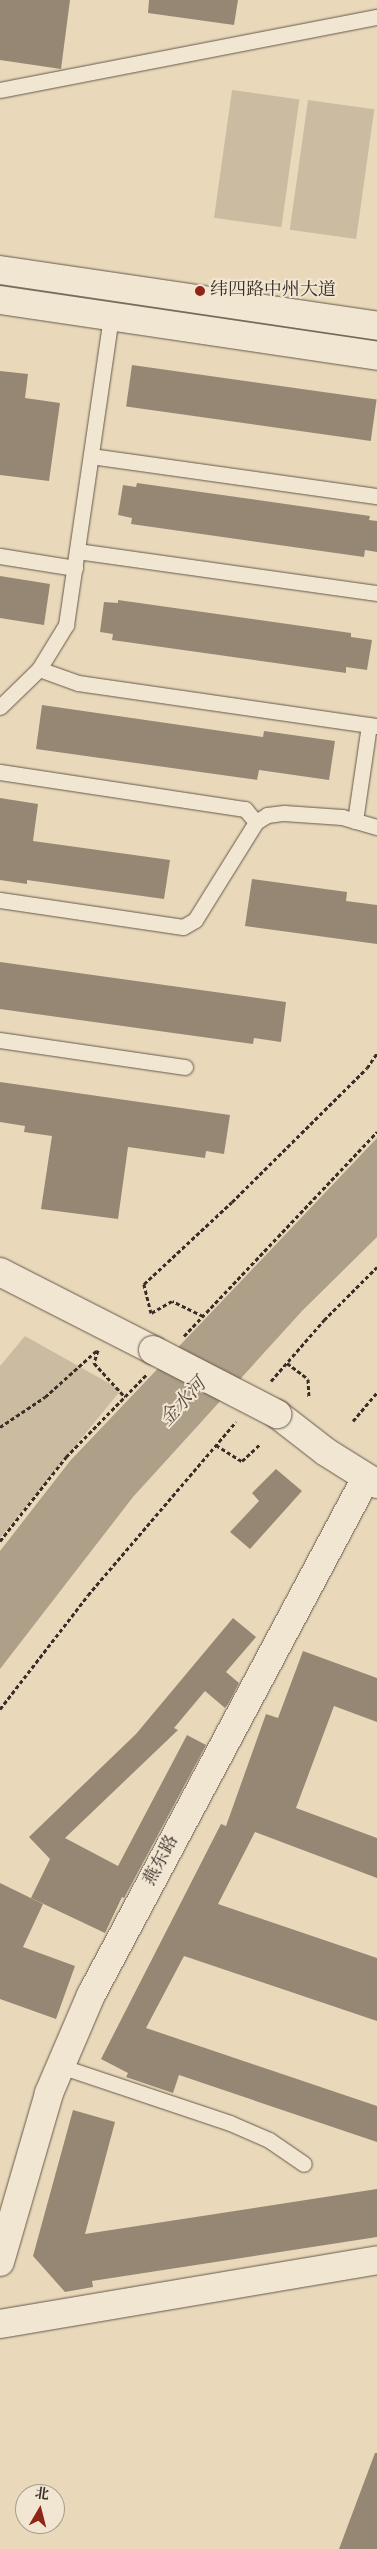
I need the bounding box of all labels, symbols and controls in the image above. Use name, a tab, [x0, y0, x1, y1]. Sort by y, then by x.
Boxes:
place label: 纬四路中州大道	[210, 280, 336, 302]
marker: 纬四路中州大道	[194, 285, 206, 297]
water label: 金水河	[156, 1374, 212, 1432]
street label: 燕东路	[140, 1832, 184, 1890]
north arrow	[15, 2484, 65, 2534]
text: 北	[34, 2484, 50, 2505]

